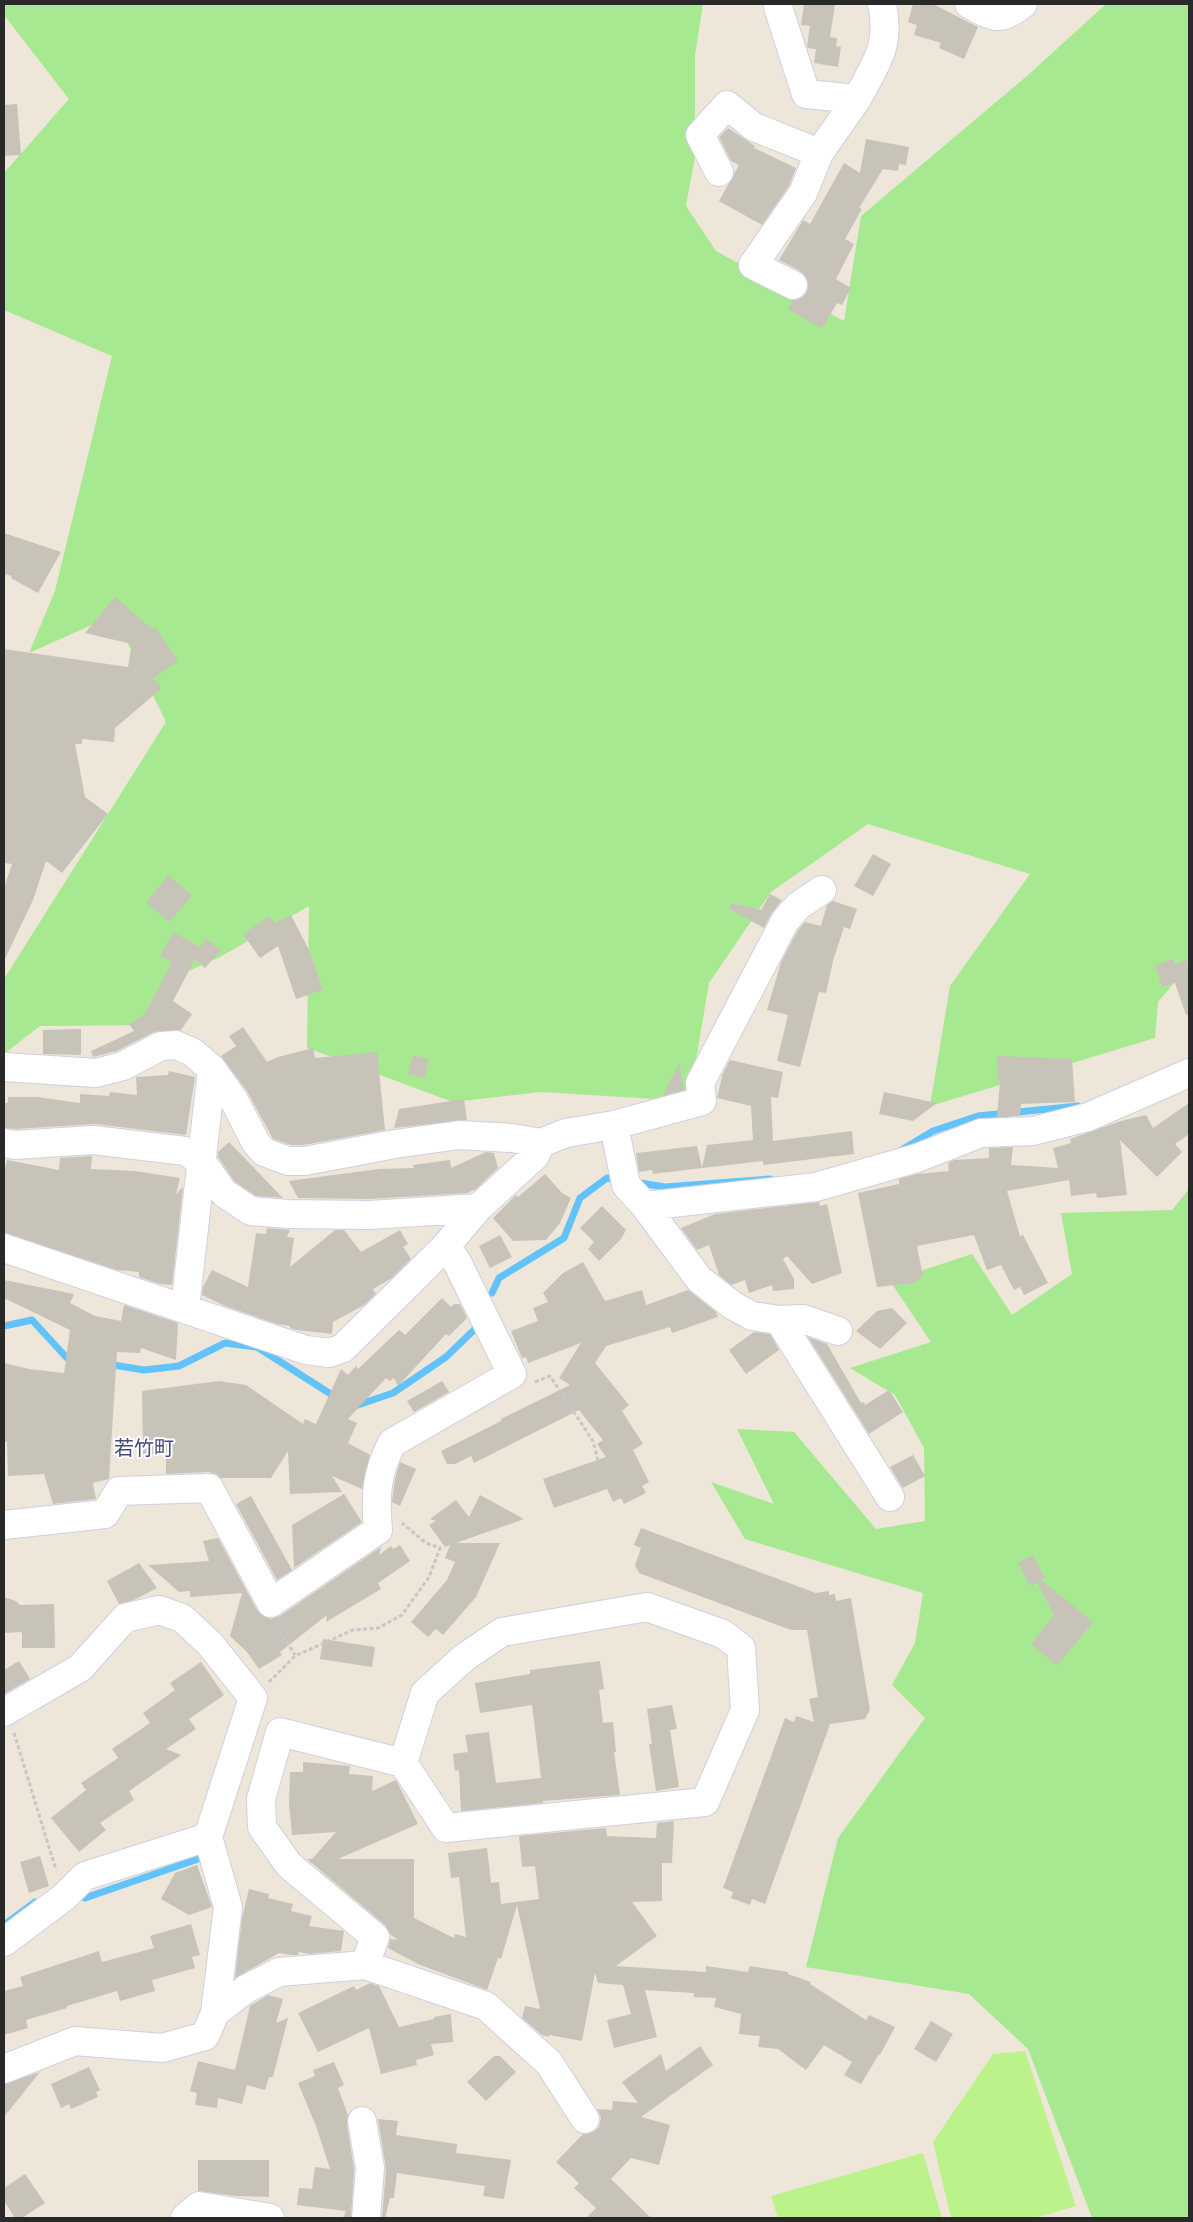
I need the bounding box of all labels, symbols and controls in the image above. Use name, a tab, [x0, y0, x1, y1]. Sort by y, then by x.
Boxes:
district label: 若竹町	[114, 1437, 174, 1461]

